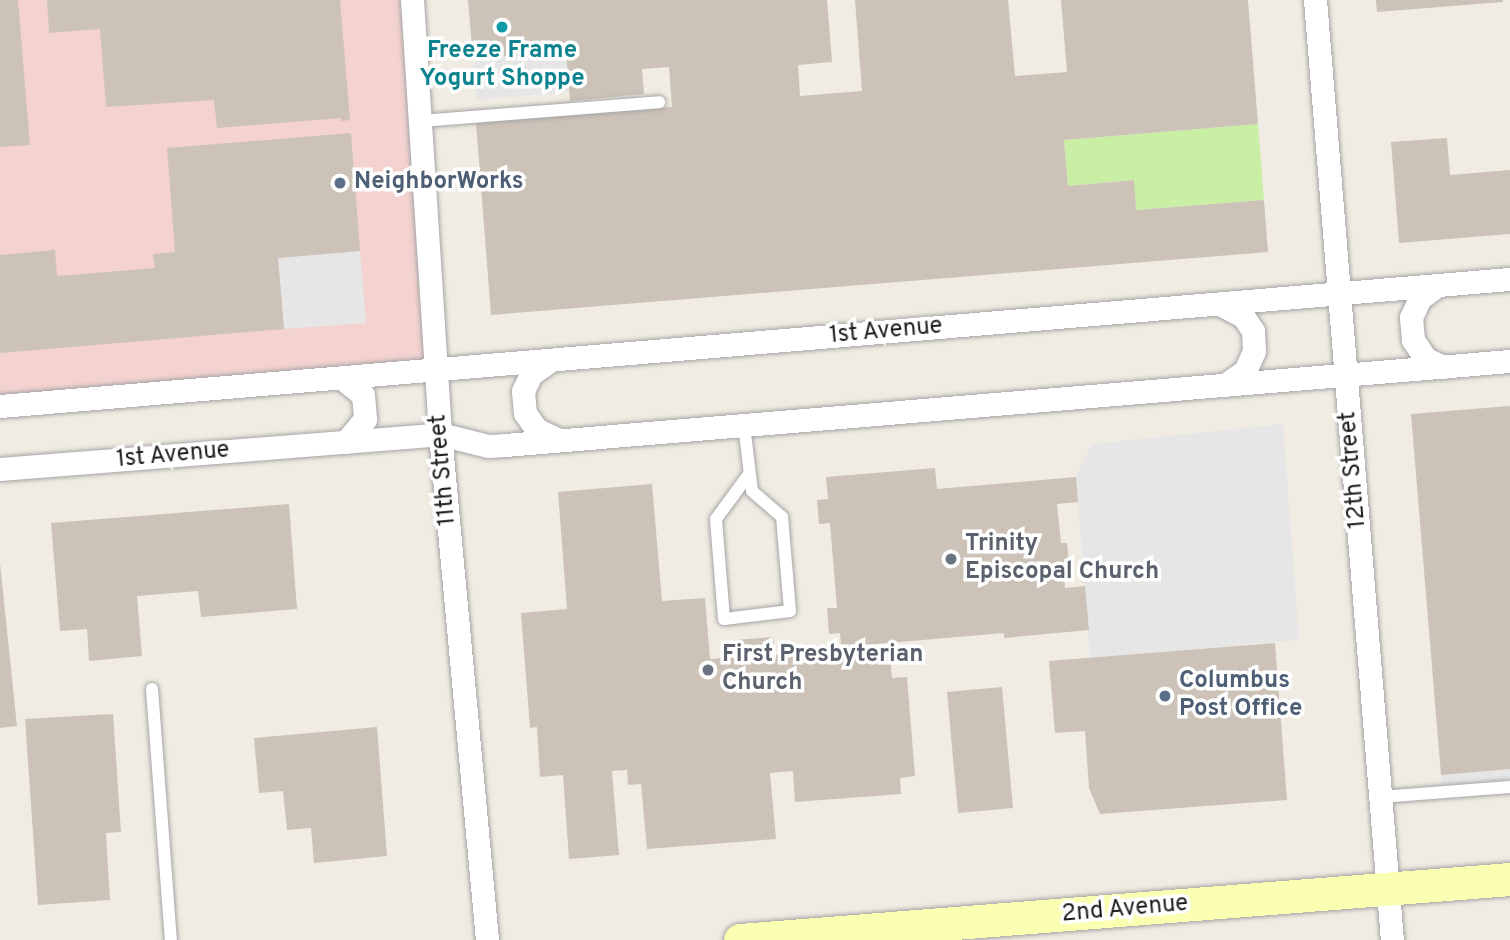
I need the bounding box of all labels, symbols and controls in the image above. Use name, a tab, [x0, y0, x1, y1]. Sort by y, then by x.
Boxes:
marker: Freeze Frame Yogurt Shoppe	[494, 19, 510, 35]
place label: Freeze Frame Yogurt Shoppe	[420, 38, 584, 94]
place label: NeighborWorks	[354, 169, 524, 197]
marker: NeighborWorks	[332, 175, 348, 191]
street label: 1st Avenue	[828, 313, 944, 351]
street label: 12th Street	[1335, 410, 1373, 530]
street label: 11th Street	[425, 413, 463, 527]
street label: 1st Avenue	[115, 437, 231, 475]
place label: Trinity Episcopal Church	[965, 531, 1159, 587]
marker: Trinity Episcopal Church	[943, 551, 959, 567]
place label: First Presbyterian Church	[722, 642, 923, 698]
marker: First Presbyterian Church	[700, 662, 716, 678]
place label: Columbus Post Office	[1179, 668, 1302, 724]
marker: Columbus Post Office	[1157, 688, 1173, 704]
street label: 2nd Avenue	[1060, 890, 1190, 930]

